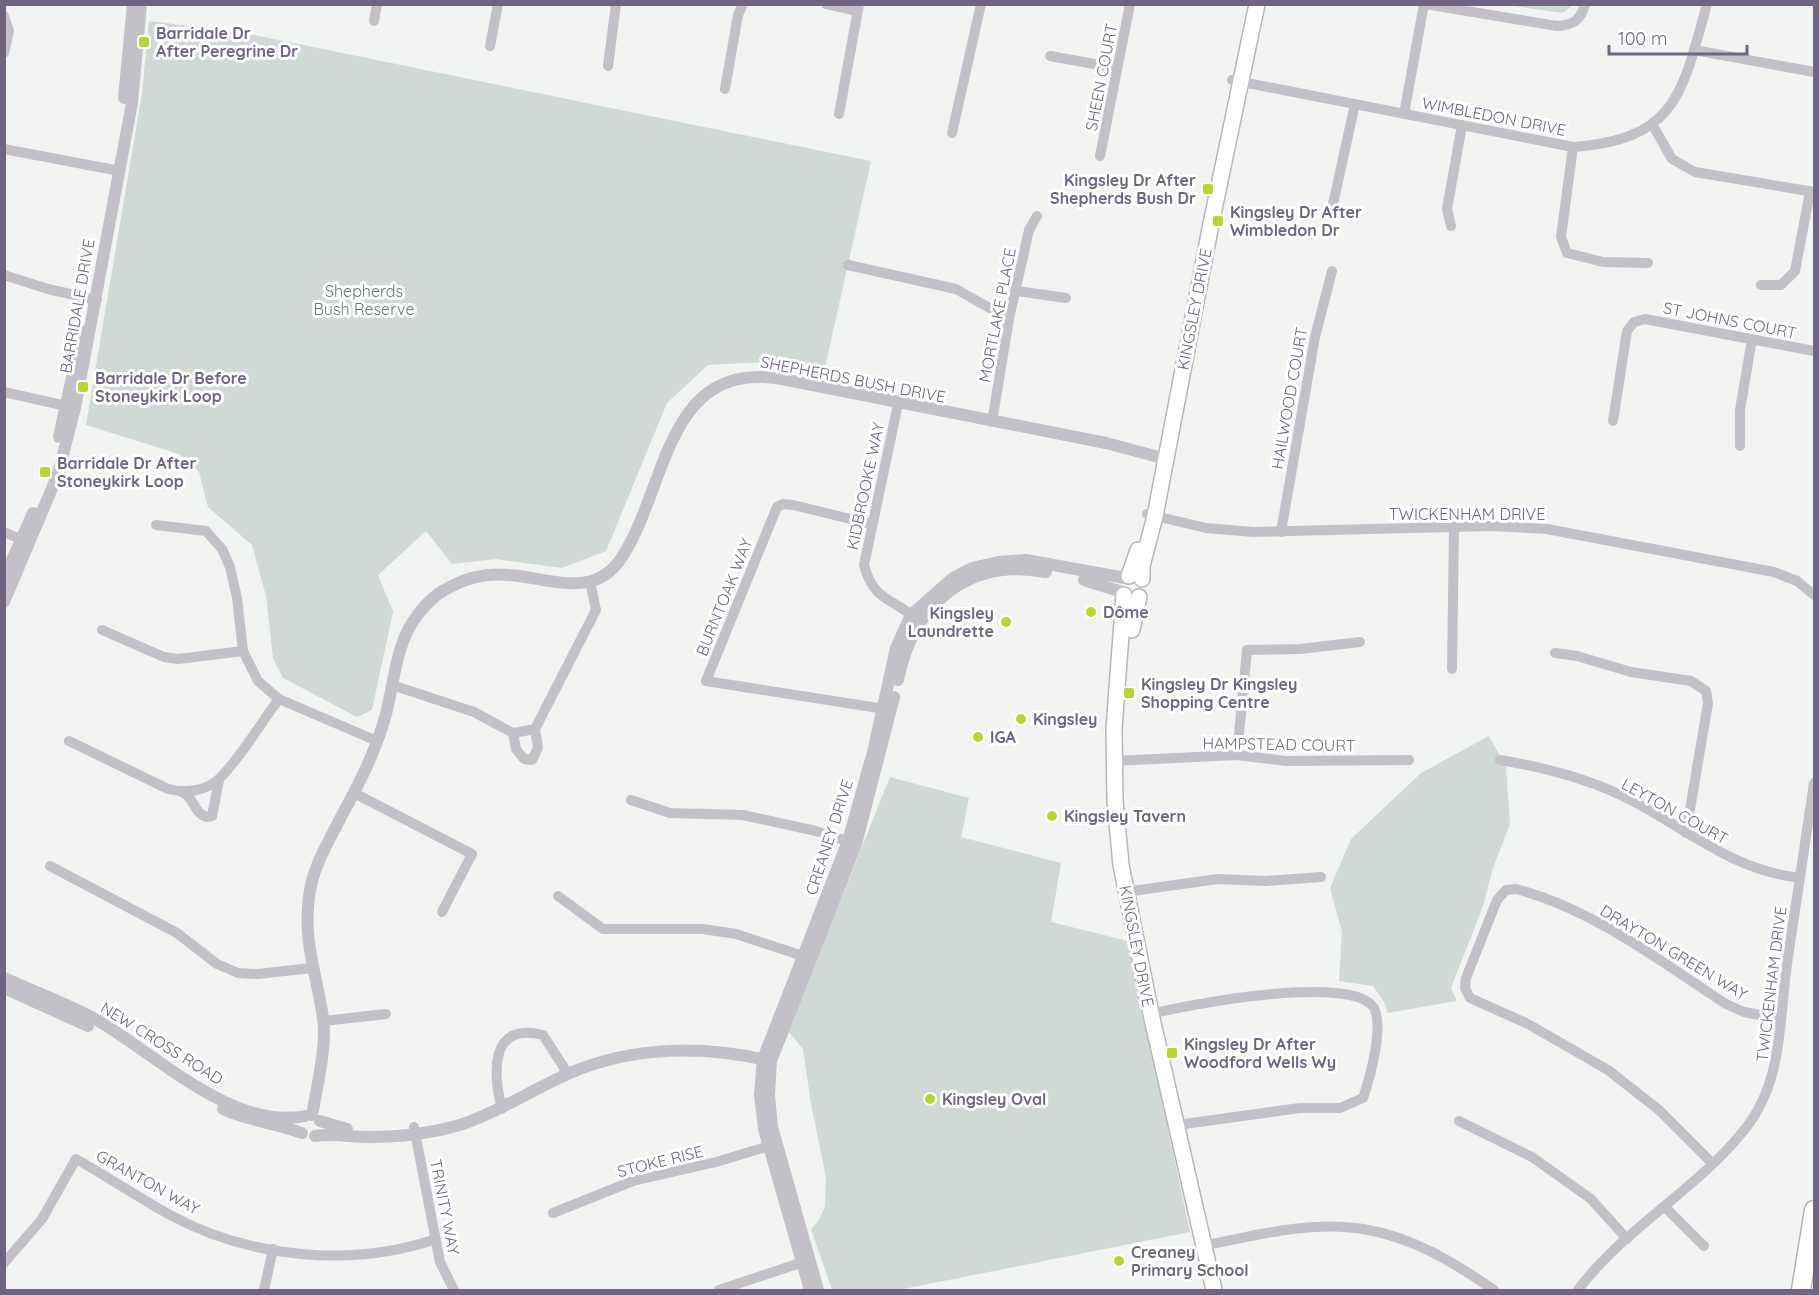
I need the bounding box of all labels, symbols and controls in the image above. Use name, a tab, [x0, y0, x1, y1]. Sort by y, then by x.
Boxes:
scale bar	[1609, 18, 1747, 56]
street label: SHEEN COURT	[1081, 21, 1121, 132]
place label: Barridale Dr After Peregrine Dr	[156, 23, 298, 61]
text: 100 m	[1618, 27, 1667, 50]
marker: Barridale Dr After Peregrine Dr	[137, 35, 151, 49]
street label: WIMBLEDON DRIVE	[1420, 92, 1568, 140]
place label: Kingsley Dr After Shepherds Bush Dr	[1050, 170, 1196, 208]
marker: Kingsley Dr After Shepherds Bush Dr	[1201, 182, 1215, 196]
place label: Kingsley Dr After Wimbledon Dr	[1230, 202, 1362, 240]
marker: Kingsley Dr After Wimbledon Dr	[1211, 214, 1225, 228]
street label: BARRIDALE DRIVE	[55, 237, 99, 375]
street label: MORTLAKE PLACE	[974, 246, 1020, 384]
street label: KINGSLEY DRIVE	[1172, 247, 1216, 371]
park label: Shepherds Bush Reserve	[313, 281, 415, 319]
street label: ST JOHNS COURT	[1662, 297, 1799, 343]
street label: HAILWOOD COURT	[1267, 325, 1311, 471]
street label: SHEPHERDS BUSH DRIVE	[759, 351, 947, 407]
place label: Barridale Dr Before Stoneykirk Loop	[95, 368, 247, 406]
marker: Barridale Dr Before Stoneykirk Loop	[76, 380, 90, 394]
street label: KIDBROOKE WAY	[842, 420, 888, 552]
place label: Barridale Dr After Stoneykirk Loop	[57, 453, 196, 491]
marker: Barridale Dr After Stoneykirk Loop	[38, 465, 52, 479]
street label: TWICKENHAM DRIVE	[1389, 504, 1545, 524]
street label: BURNTOAK WAY	[691, 535, 757, 659]
place label: Dôme	[1103, 602, 1149, 622]
place label: Kingsley Laundrette	[908, 603, 994, 641]
marker: Dôme	[1084, 605, 1098, 619]
marker: Kingsley Laundrette	[999, 615, 1013, 629]
place label: Kingsley Dr Kingsley Shopping Centre	[1141, 674, 1297, 712]
marker: Kingsley Dr Kingsley Shopping Centre	[1122, 686, 1136, 700]
place label: Kingsley	[1033, 709, 1097, 729]
marker: Kingsley	[1014, 712, 1028, 726]
place label: IGA	[990, 727, 1017, 747]
marker: IGA	[971, 730, 985, 744]
street label: HAMPSTEAD COURT	[1202, 733, 1356, 755]
street label: LEYTON COURT	[1618, 774, 1732, 849]
street label: CREANEY DRIVE	[801, 777, 857, 897]
place label: Kingsley Tavern	[1064, 806, 1186, 826]
marker: Kingsley Tavern	[1045, 809, 1059, 823]
street label: KINGSLEY DRIVE	[1115, 884, 1159, 1008]
street label: DRAYTON GREEN WAY	[1597, 900, 1751, 1004]
street label: TWICKENHAM DRIVE	[1752, 905, 1790, 1063]
street label: NEW CROSS ROAD	[97, 997, 227, 1089]
place label: Kingsley Dr After Woodford Wells Wy	[1184, 1034, 1336, 1072]
marker: Kingsley Dr After Woodford Wells Wy	[1165, 1046, 1179, 1060]
place label: Kingsley Oval	[942, 1089, 1046, 1109]
marker: Kingsley Oval	[923, 1092, 937, 1106]
street label: STOKE RISE	[615, 1141, 705, 1181]
street label: GRANTON WAY	[93, 1145, 203, 1219]
street label: TRINITY WAY	[426, 1158, 464, 1257]
place label: Creaney Primary School	[1131, 1242, 1249, 1280]
marker: Creaney Primary School	[1112, 1254, 1126, 1268]

